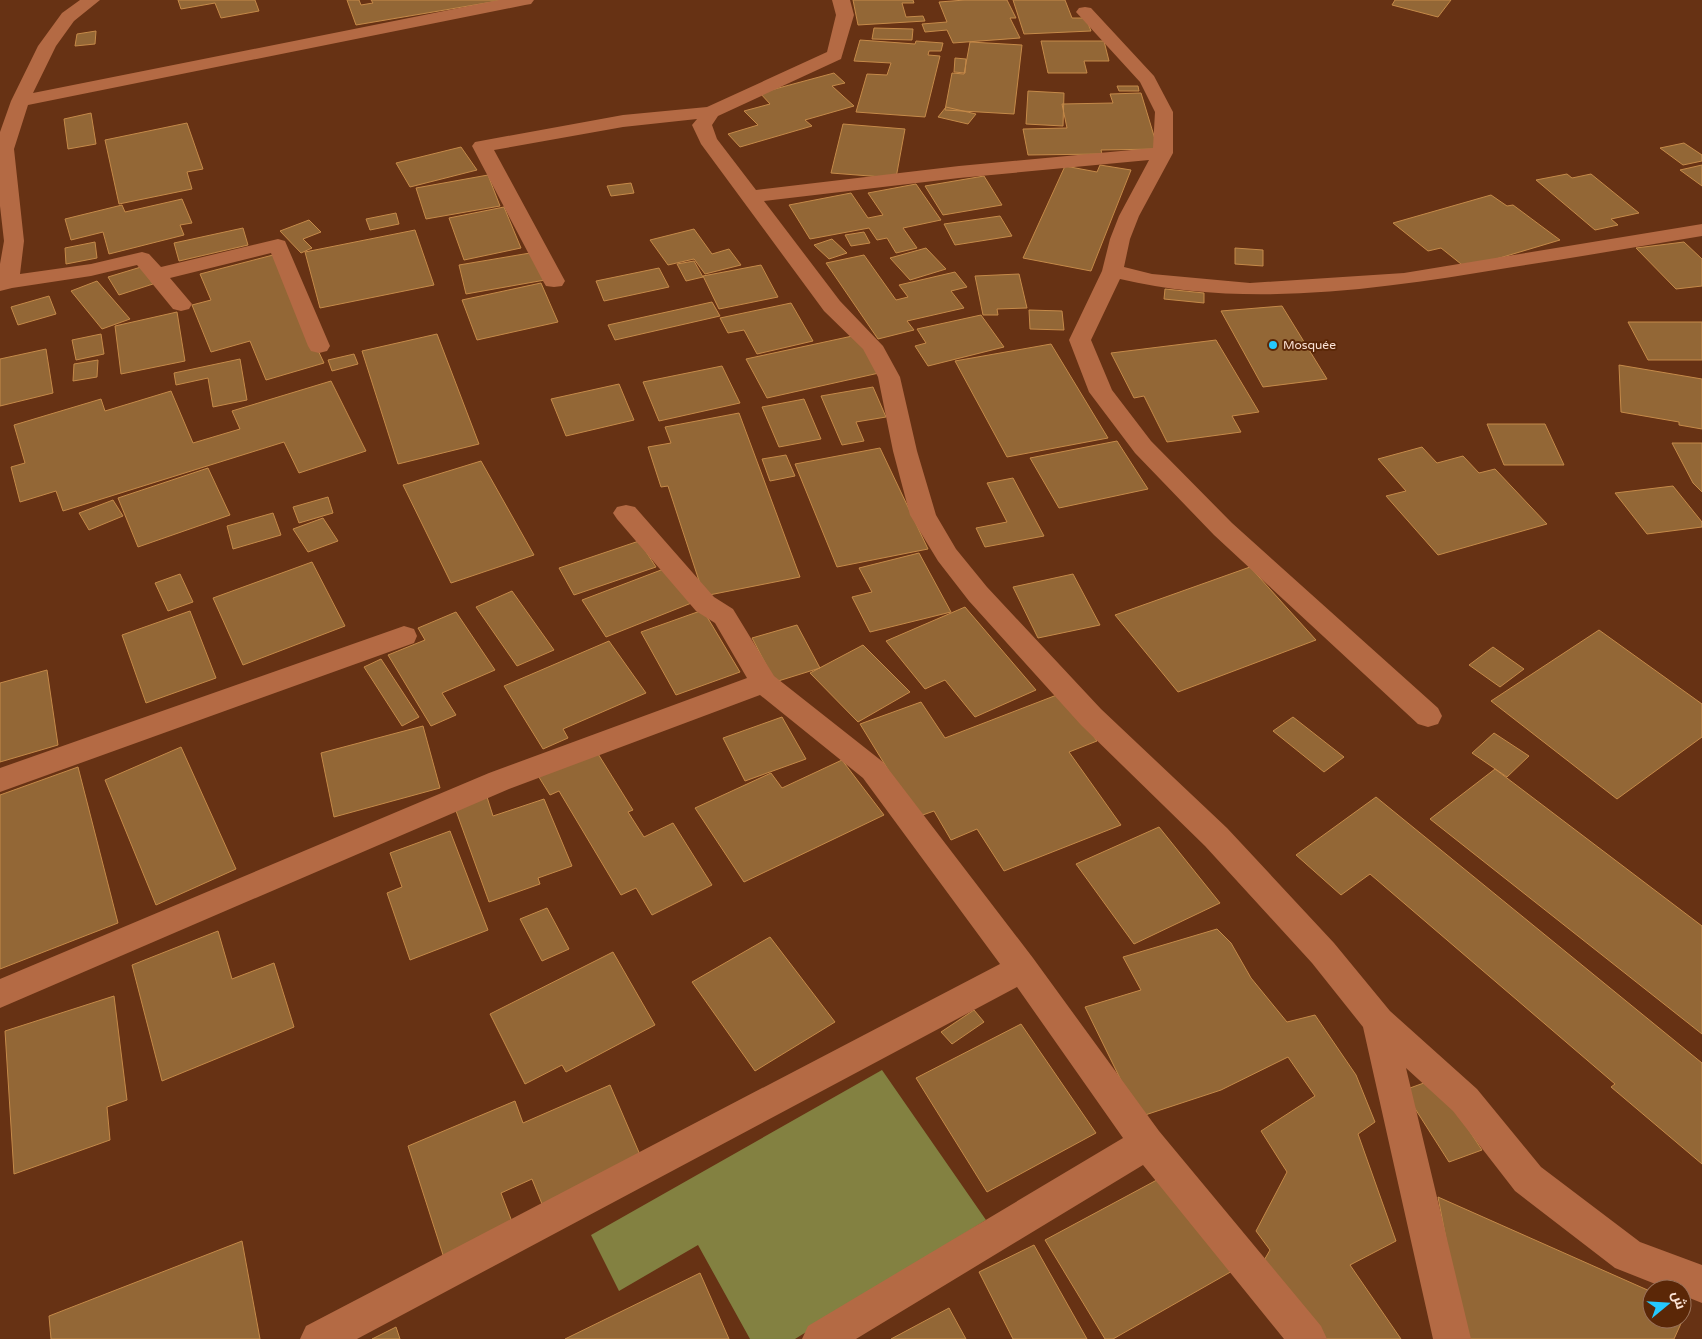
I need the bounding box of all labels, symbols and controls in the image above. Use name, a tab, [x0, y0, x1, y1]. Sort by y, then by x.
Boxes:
place label: Mosquée	[1283, 338, 1336, 352]
marker: Mosquée	[1267, 339, 1279, 351]
north arrow	[1642, 1279, 1692, 1329]
text: ش	[1668, 1289, 1690, 1311]

